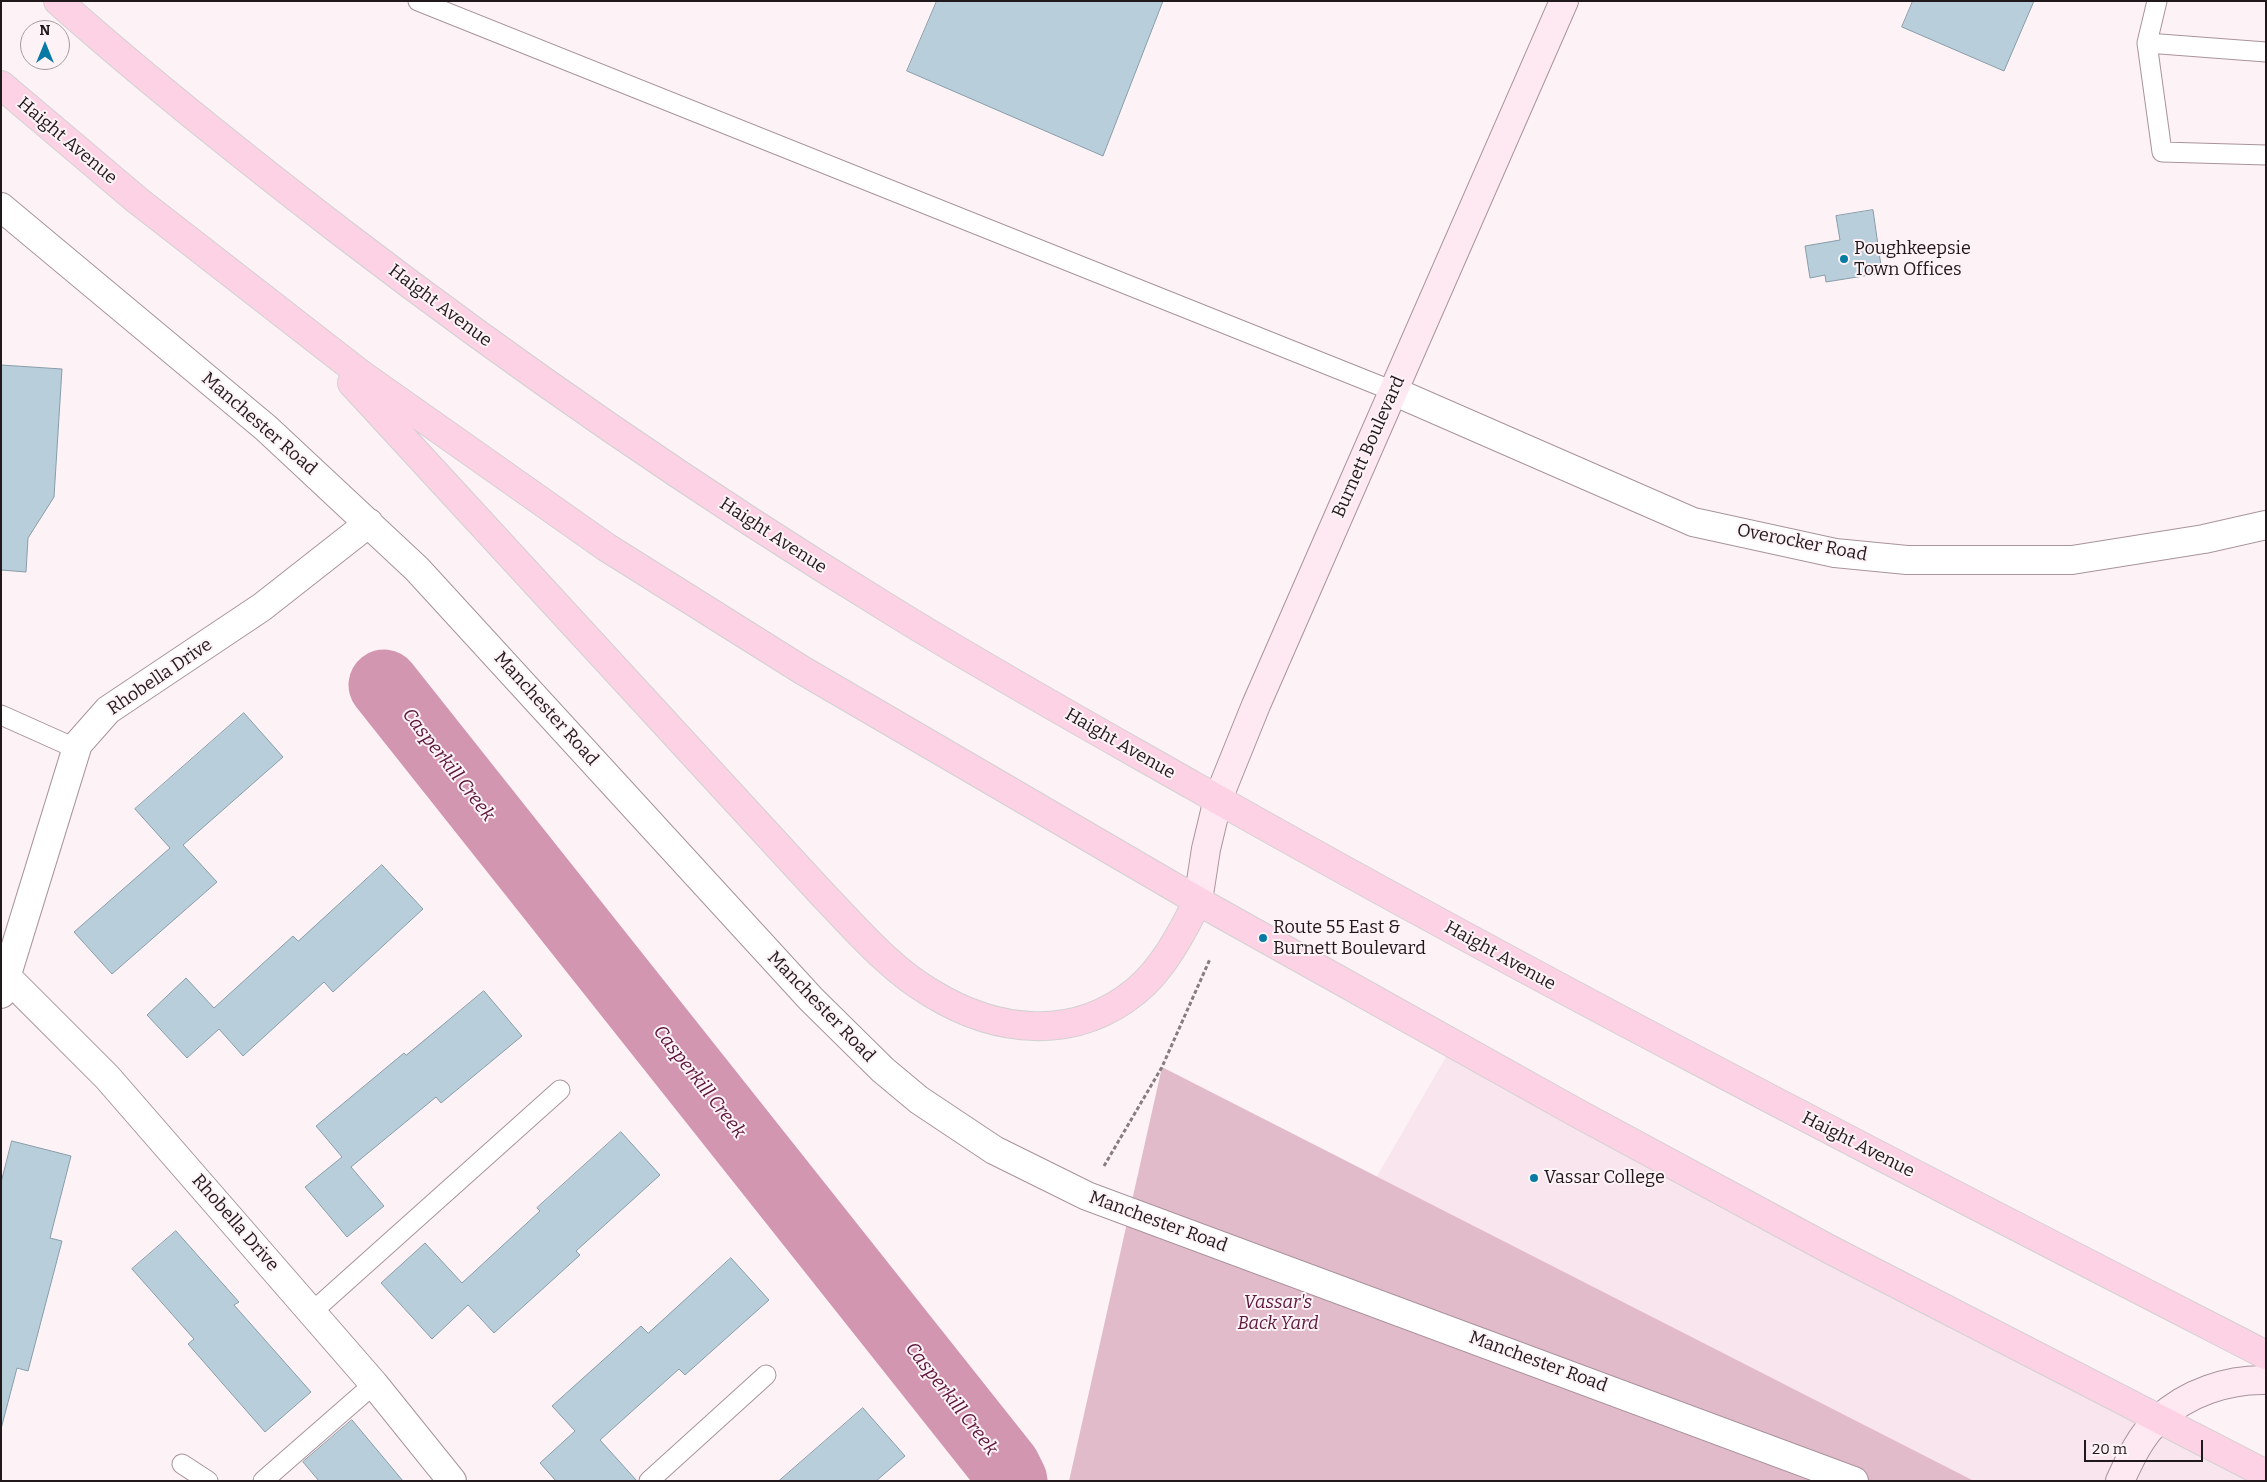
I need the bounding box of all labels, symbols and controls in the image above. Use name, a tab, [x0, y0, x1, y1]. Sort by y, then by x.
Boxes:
north arrow	[20, 20, 70, 70]
text: N	[40, 22, 50, 39]
street label: Haight Avenue	[13, 93, 121, 189]
place label: Poughkeepsie Town Offices	[1854, 238, 1971, 280]
marker: Poughkeepsie Town Offices	[1838, 253, 1850, 265]
street label: Haight Avenue	[384, 260, 496, 352]
street label: Manchester Road	[197, 368, 321, 480]
street label: Burnett Boulevard	[1328, 373, 1410, 521]
street label: Haight Avenue	[715, 493, 831, 579]
street label: Overocker Road	[1735, 520, 1869, 566]
street label: Rhobella Drive	[104, 634, 216, 720]
street label: Manchester Road	[489, 648, 603, 770]
water label: Casperkill Creek	[397, 704, 499, 826]
street label: Haight Avenue	[1061, 704, 1179, 784]
place label: Route 55 East & Burnett Boulevard	[1273, 917, 1426, 960]
street label: Haight Avenue	[1441, 917, 1559, 995]
marker: Route 55 East & Burnett Boulevard	[1257, 932, 1269, 944]
street label: Manchester Road	[763, 947, 879, 1067]
water label: Casperkill Creek	[648, 1021, 750, 1143]
street label: Haight Avenue	[1798, 1107, 1918, 1183]
place label: Vassar College	[1544, 1167, 1665, 1189]
street label: Rhobella Drive	[187, 1170, 283, 1276]
marker: Vassar College	[1528, 1172, 1540, 1184]
street label: Manchester Road	[1086, 1187, 1230, 1257]
park label: Vassar's Back Yard	[1237, 1292, 1319, 1335]
street label: Manchester Road	[1466, 1327, 1610, 1397]
water label: Casperkill Creek	[900, 1338, 1002, 1460]
scale bar	[2087, 1430, 2206, 1462]
text: 20 m	[2092, 1440, 2127, 1458]

